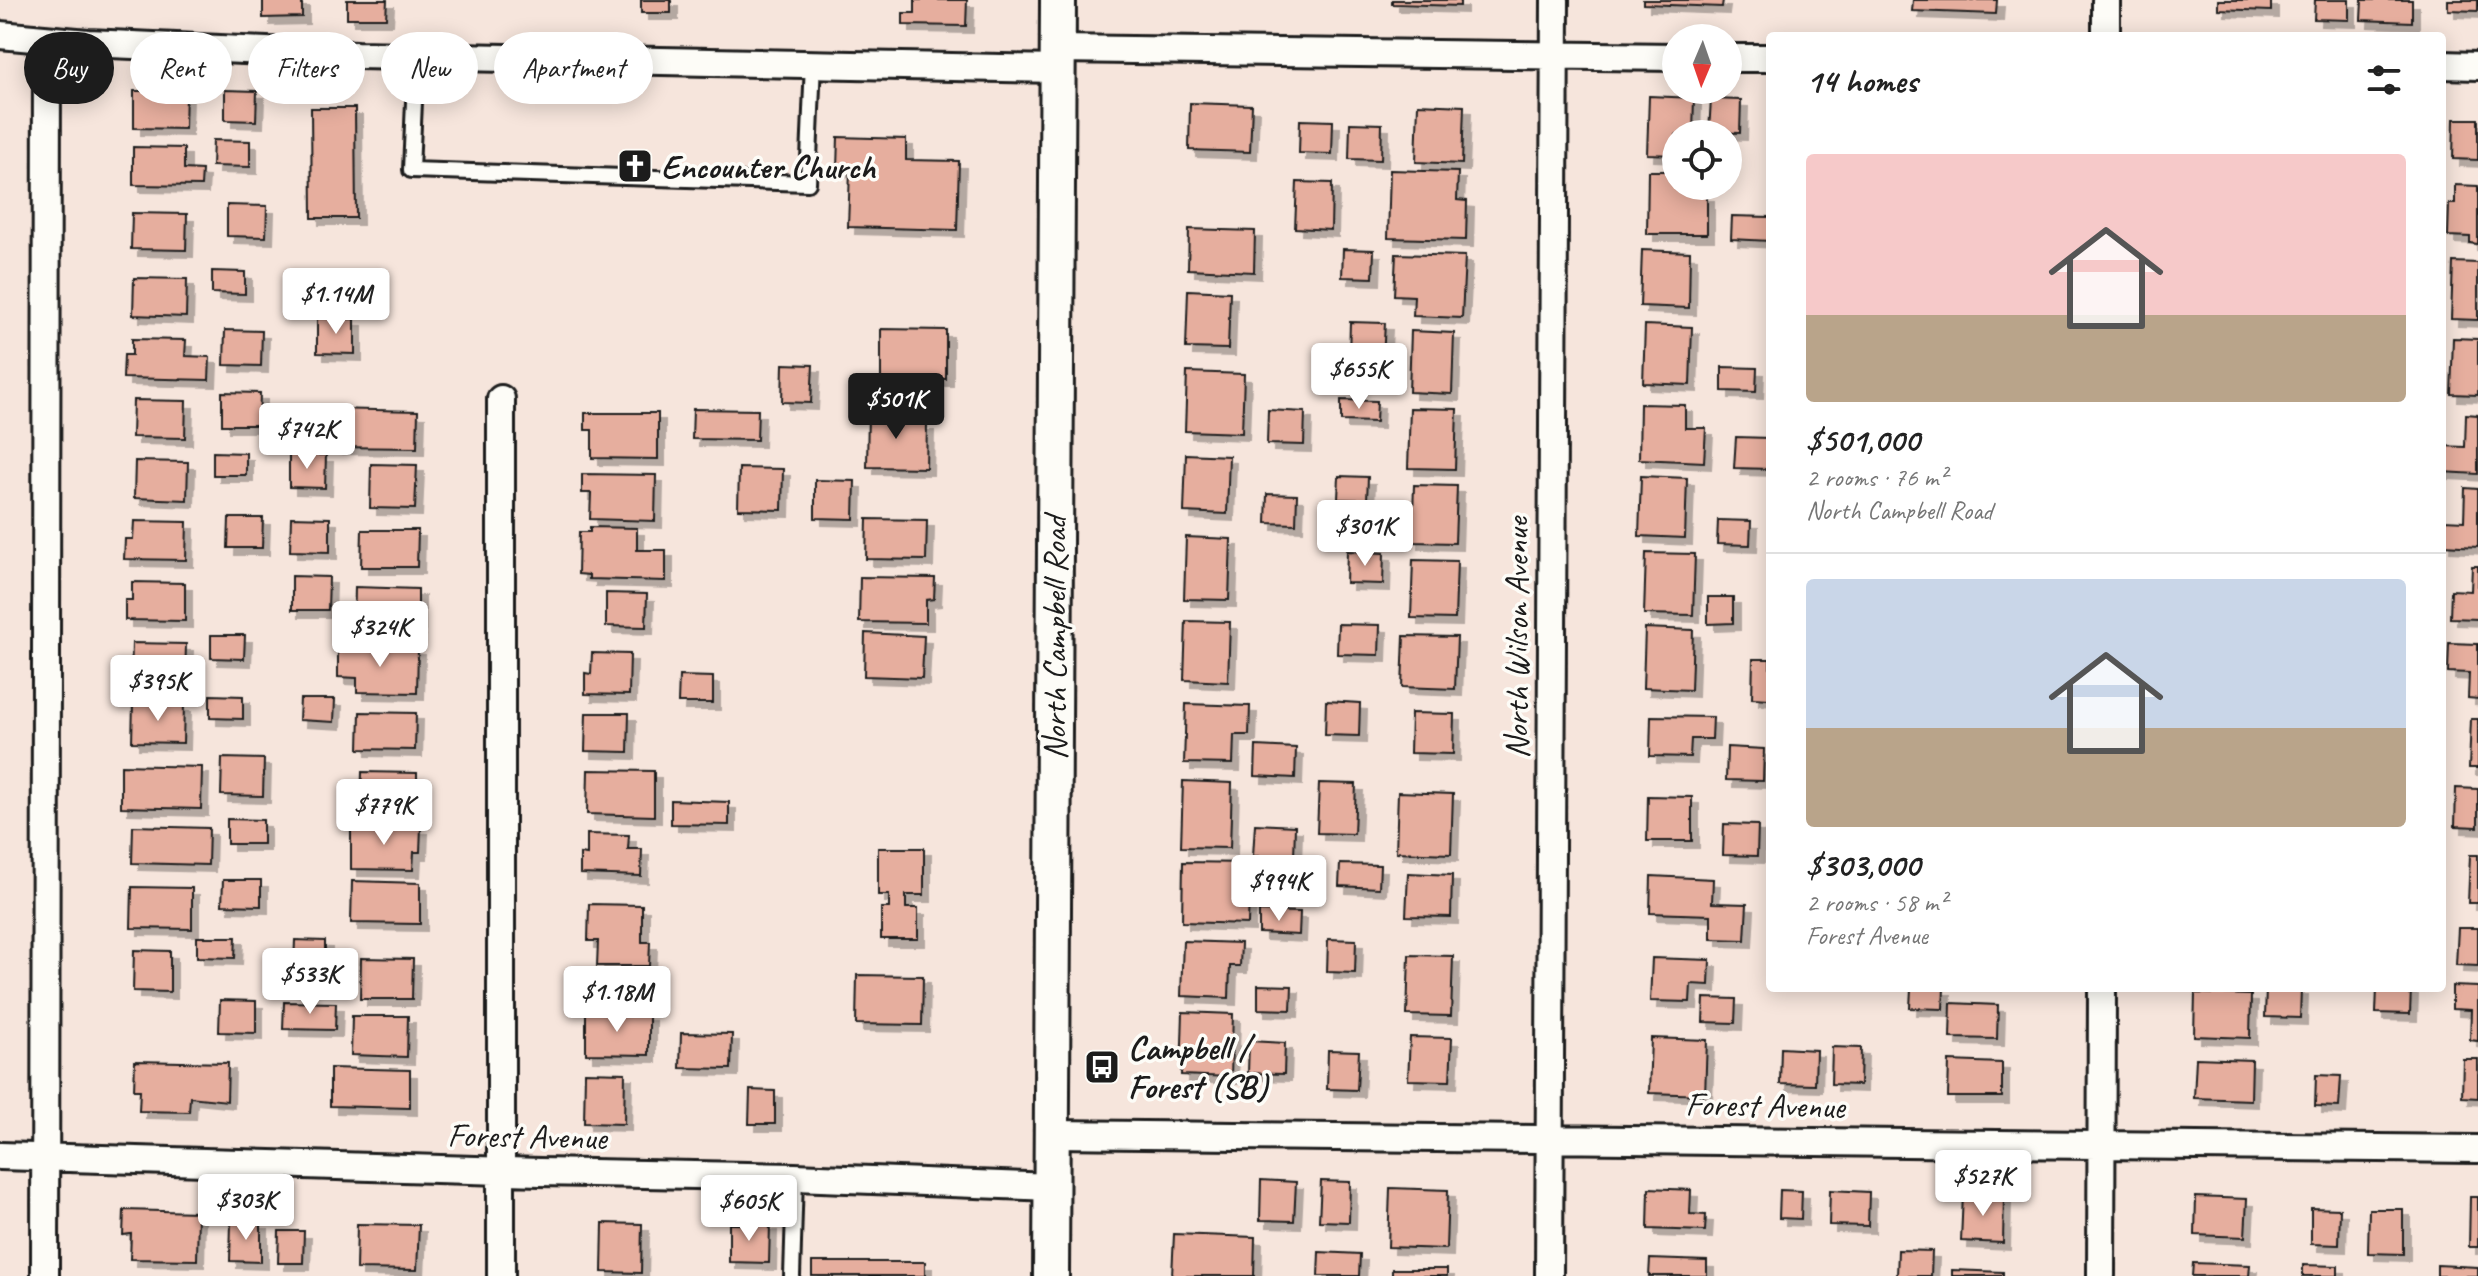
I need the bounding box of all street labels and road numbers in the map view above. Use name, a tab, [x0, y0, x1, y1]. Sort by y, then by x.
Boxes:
street label: North Campbell Road	[1033, 511, 1076, 760]
street label: North Wilson Avenue	[1495, 515, 1538, 759]
street label: Forest Avenue	[1685, 1082, 1847, 1128]
street label: Forest Avenue	[447, 1113, 609, 1159]

